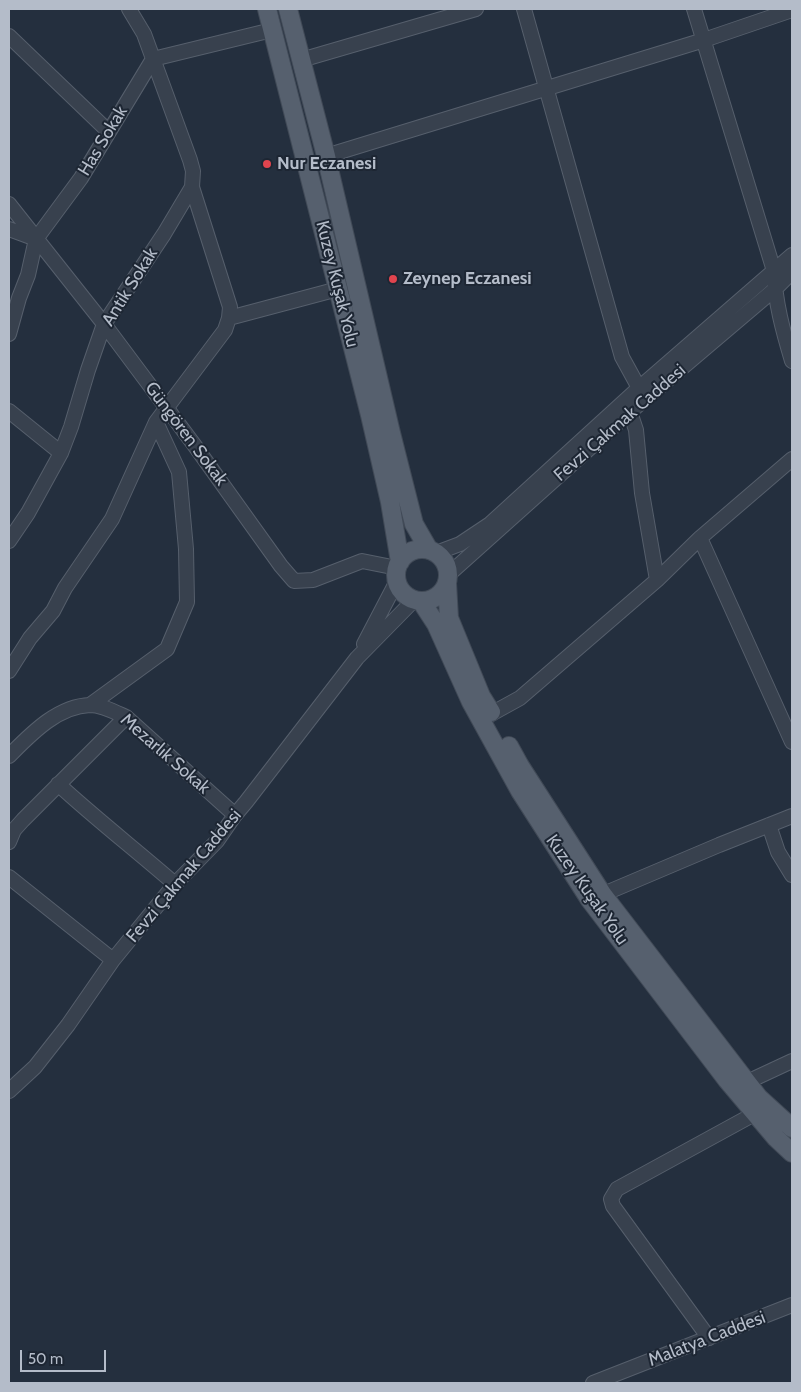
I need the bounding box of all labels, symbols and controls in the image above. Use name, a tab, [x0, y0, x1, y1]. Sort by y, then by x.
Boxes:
street label: Has Sokak	[74, 102, 132, 180]
place label: Nur Eczanesi	[277, 153, 376, 175]
marker: Nur Eczanesi	[261, 158, 273, 170]
street label: Kuzey Kuşak Yolu	[311, 219, 363, 349]
street label: Antik Sokak	[98, 244, 162, 330]
place label: Zeynep Eczanesi	[403, 268, 532, 290]
marker: Zeynep Eczanesi	[387, 273, 399, 285]
street label: Fevzi Çakmak Caddesi	[550, 360, 690, 486]
street label: Güngören Sokak	[140, 378, 232, 490]
street label: Mezarlık Sokak	[116, 709, 214, 799]
street label: Fevzi Çakmak Caddesi	[122, 805, 246, 947]
street label: Kuzey Kuşak Yolu	[541, 831, 633, 949]
street label: Malatya Caddesi	[645, 1307, 769, 1371]
scale bar	[22, 1340, 109, 1372]
text: 50 m	[28, 1350, 63, 1368]

